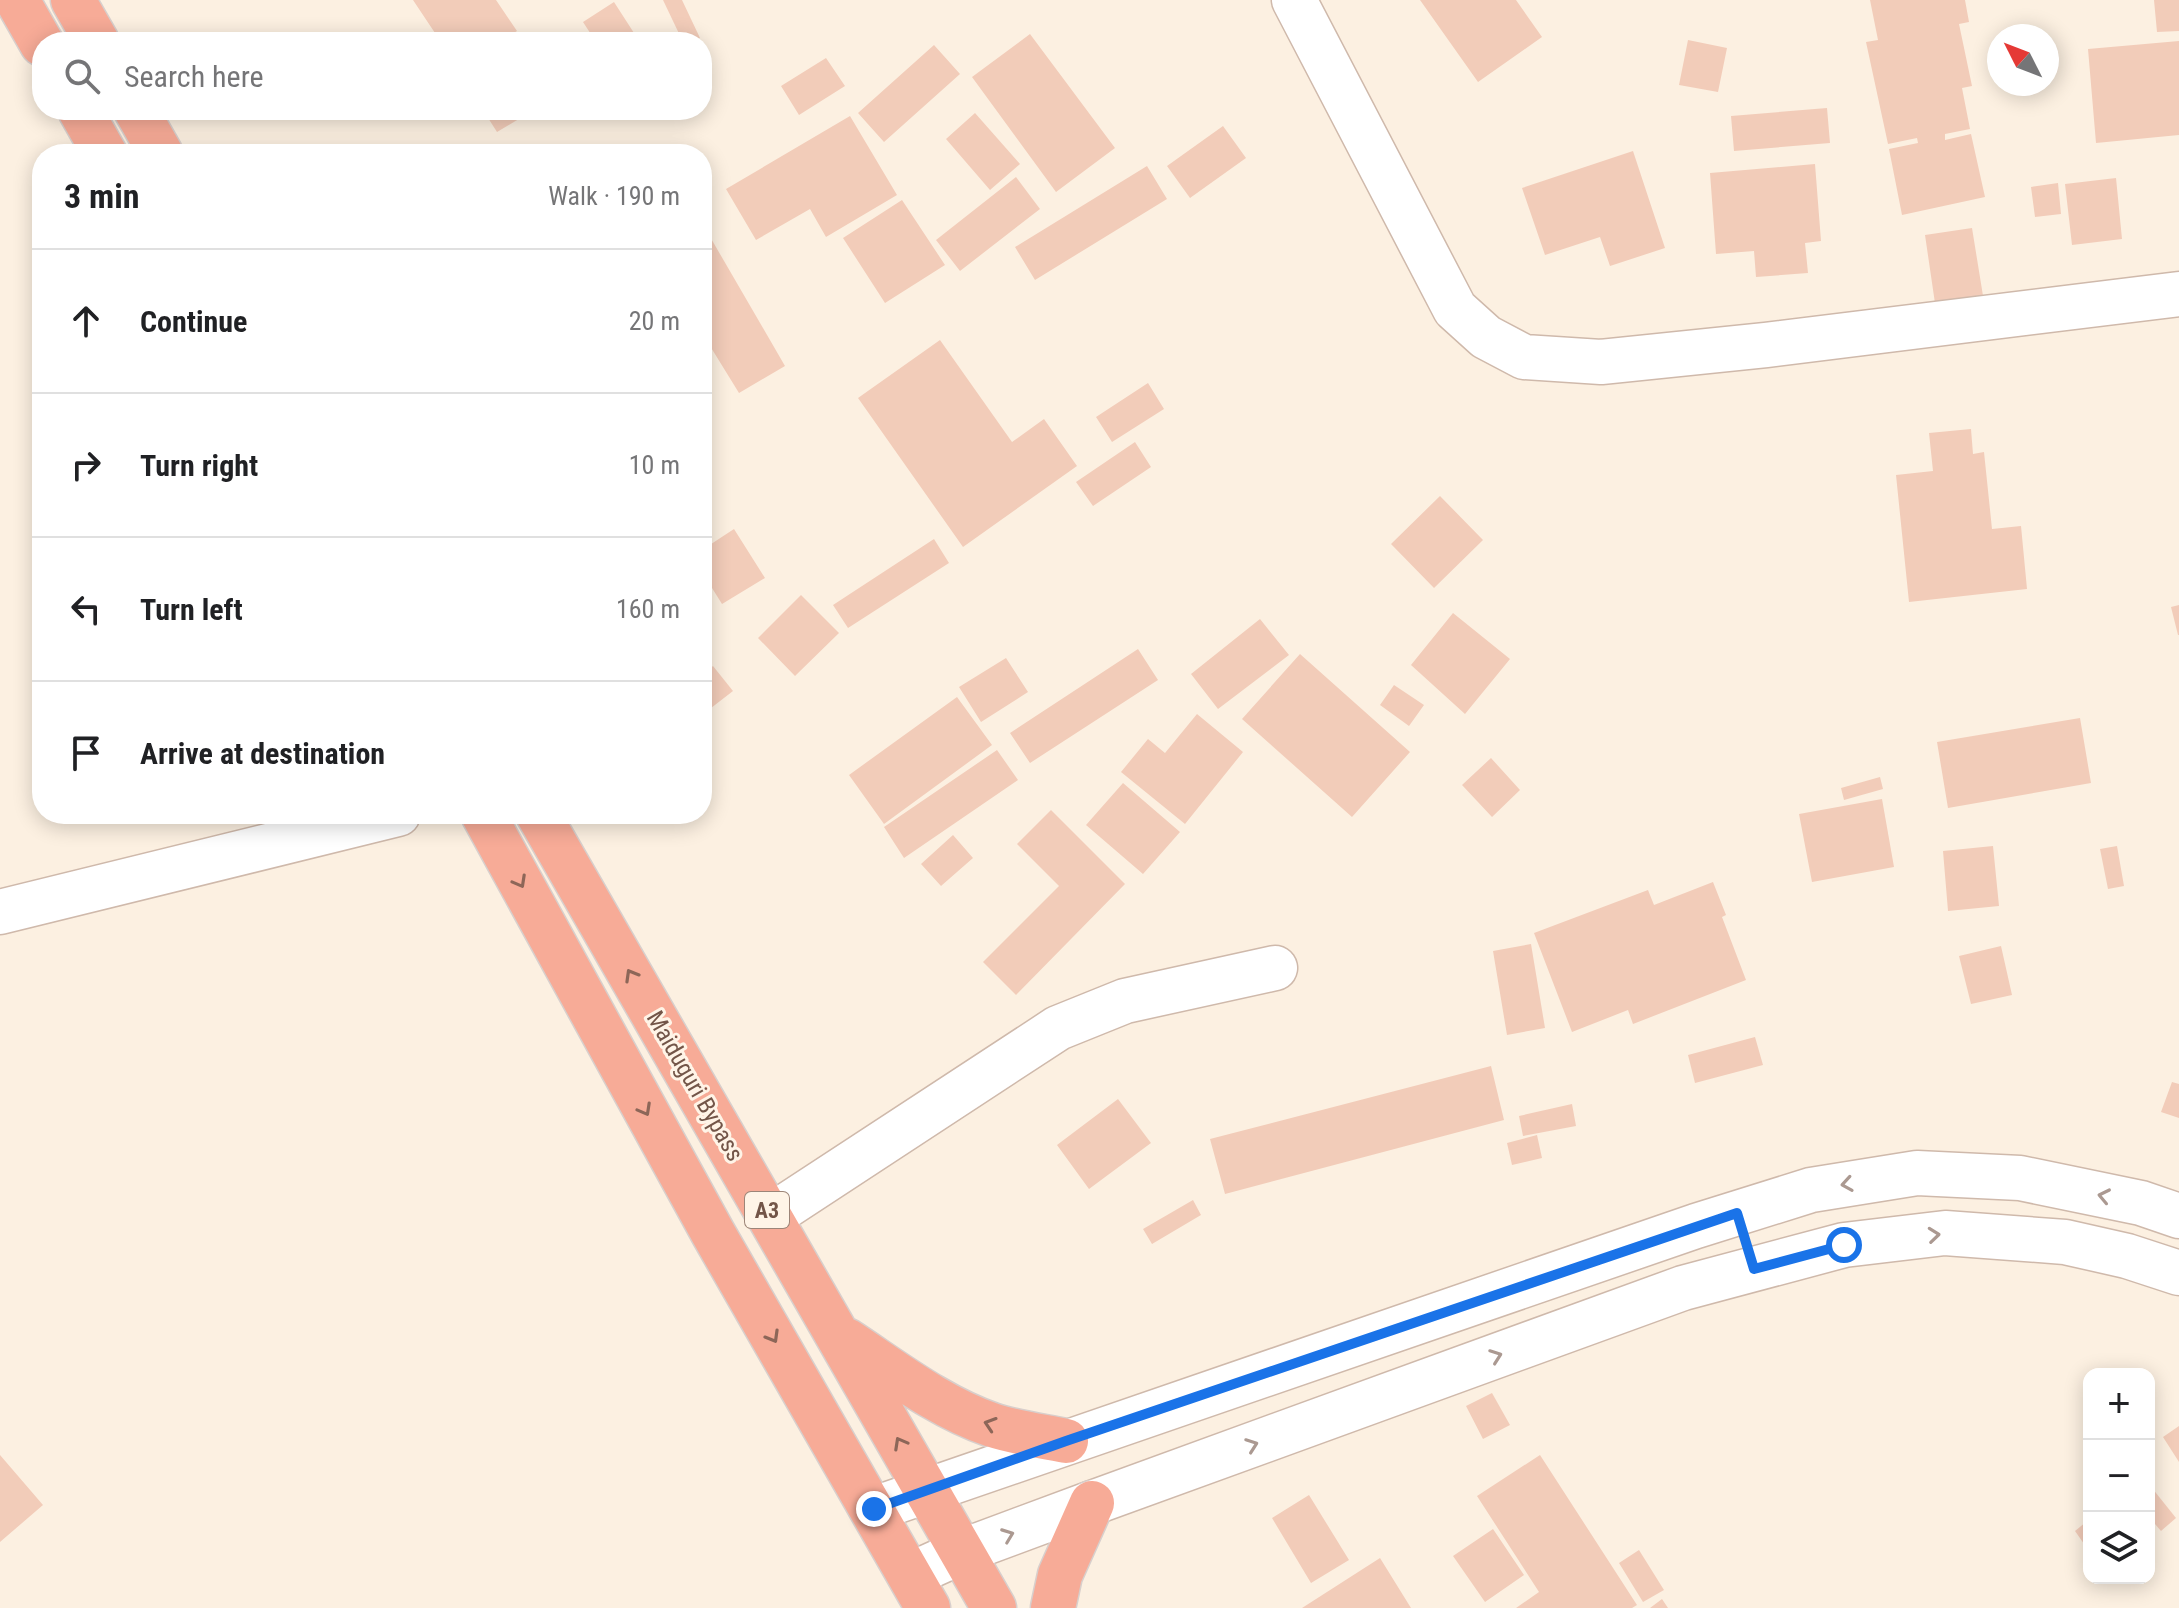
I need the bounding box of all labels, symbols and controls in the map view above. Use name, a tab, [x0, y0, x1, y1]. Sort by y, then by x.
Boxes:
north arrow	[1987, 24, 2059, 96]
search box	[32, 32, 712, 120]
icon: search	[60, 54, 104, 98]
text: Search here	[124, 59, 264, 94]
text: 3 min	[64, 176, 140, 216]
text: Walk · 190 m	[548, 181, 680, 211]
icon: ahead	[64, 299, 108, 343]
text: Continue	[140, 304, 247, 339]
text: 20 m	[629, 306, 680, 336]
icon: right	[64, 443, 108, 487]
text: Turn right	[140, 448, 258, 483]
text: 10 m	[629, 450, 680, 480]
icon: left	[64, 587, 108, 631]
text: Turn left	[140, 592, 243, 627]
text: 160 m	[616, 594, 680, 624]
icon: arrive	[64, 731, 108, 775]
text: Arrive at destination	[140, 736, 385, 771]
one-way arrow	[511, 874, 526, 889]
one-way arrow	[625, 969, 641, 984]
street label: Maiduguri Bypass	[641, 1006, 749, 1166]
one-way arrow	[636, 1102, 651, 1117]
one-way arrow	[1840, 1175, 1854, 1192]
one-way arrow	[2097, 1188, 2111, 1205]
road number: A3	[745, 1192, 789, 1228]
one-way arrow	[1928, 1226, 1941, 1243]
route start	[1826, 1227, 1862, 1263]
one-way arrow	[763, 1328, 779, 1343]
one-way arrow	[1488, 1349, 1502, 1366]
map controls	[2083, 1368, 2155, 1584]
button: +	[2083, 1368, 2155, 1440]
one-way arrow	[984, 1417, 998, 1433]
one-way arrow	[894, 1437, 910, 1452]
one-way arrow	[1244, 1438, 1258, 1455]
button: −	[2083, 1440, 2155, 1512]
route end	[856, 1491, 892, 1527]
button: layers	[2083, 1512, 2155, 1584]
one-way arrow	[1000, 1528, 1014, 1544]

